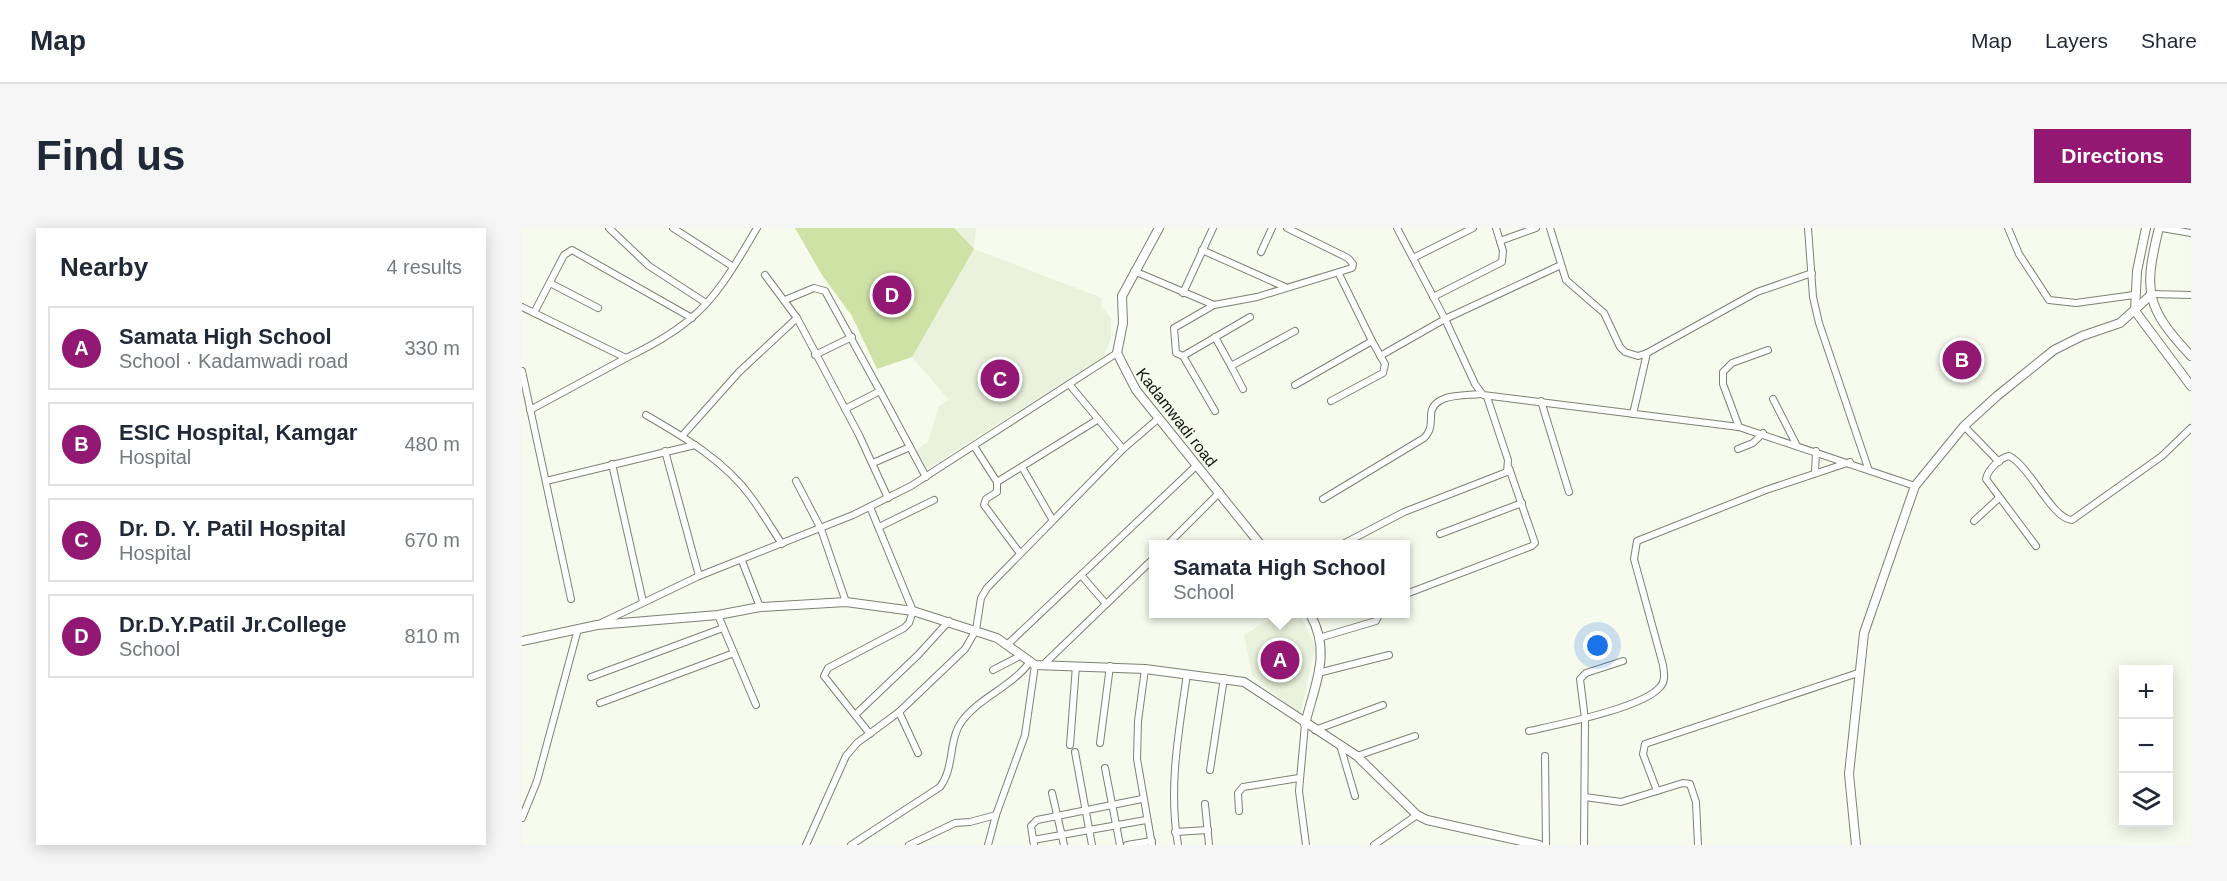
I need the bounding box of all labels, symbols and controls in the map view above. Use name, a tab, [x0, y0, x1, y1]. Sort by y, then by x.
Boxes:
text: Map	[30, 25, 86, 56]
text: Map	[1971, 29, 2012, 52]
text: Layers	[2045, 29, 2108, 52]
text: Share	[2141, 29, 2197, 52]
button: Directions	[2034, 129, 2191, 183]
text: Find us	[36, 132, 185, 179]
text: Nearby	[60, 252, 148, 282]
text: 4 results	[386, 256, 462, 278]
pin: D	[872, 272, 911, 318]
text: Samata High School	[119, 324, 332, 349]
text: A	[74, 337, 89, 359]
text: 330 m	[404, 337, 460, 359]
pin: B	[1942, 338, 1982, 382]
text: School · Kadamwadi road	[119, 350, 348, 372]
pin: C	[980, 356, 1020, 402]
street label: Kadamwadi road	[1133, 365, 1220, 470]
text: ESIC Hospital, Kamgar	[119, 420, 357, 445]
text: B	[74, 433, 89, 455]
text: 480 m	[404, 433, 460, 455]
text: Hospital	[119, 446, 191, 468]
text: Dr. D. Y. Patil Hospital	[119, 516, 346, 541]
text: C	[74, 529, 89, 551]
text: 670 m	[404, 529, 460, 551]
popup	[1149, 540, 1410, 618]
text: Hospital	[119, 542, 191, 564]
text: Samata High School	[1173, 555, 1386, 580]
text: School	[1173, 581, 1234, 603]
text: Dr.D.Y.Patil Jr.College	[119, 612, 346, 637]
text: D	[74, 625, 89, 647]
text: 810 m	[404, 625, 460, 647]
your location	[1583, 631, 1612, 660]
text: School	[119, 638, 180, 660]
pin: A	[1260, 638, 1299, 682]
map controls	[2119, 665, 2173, 827]
button: +	[2119, 665, 2173, 719]
button: −	[2119, 719, 2173, 773]
button: layers	[2119, 773, 2173, 827]

